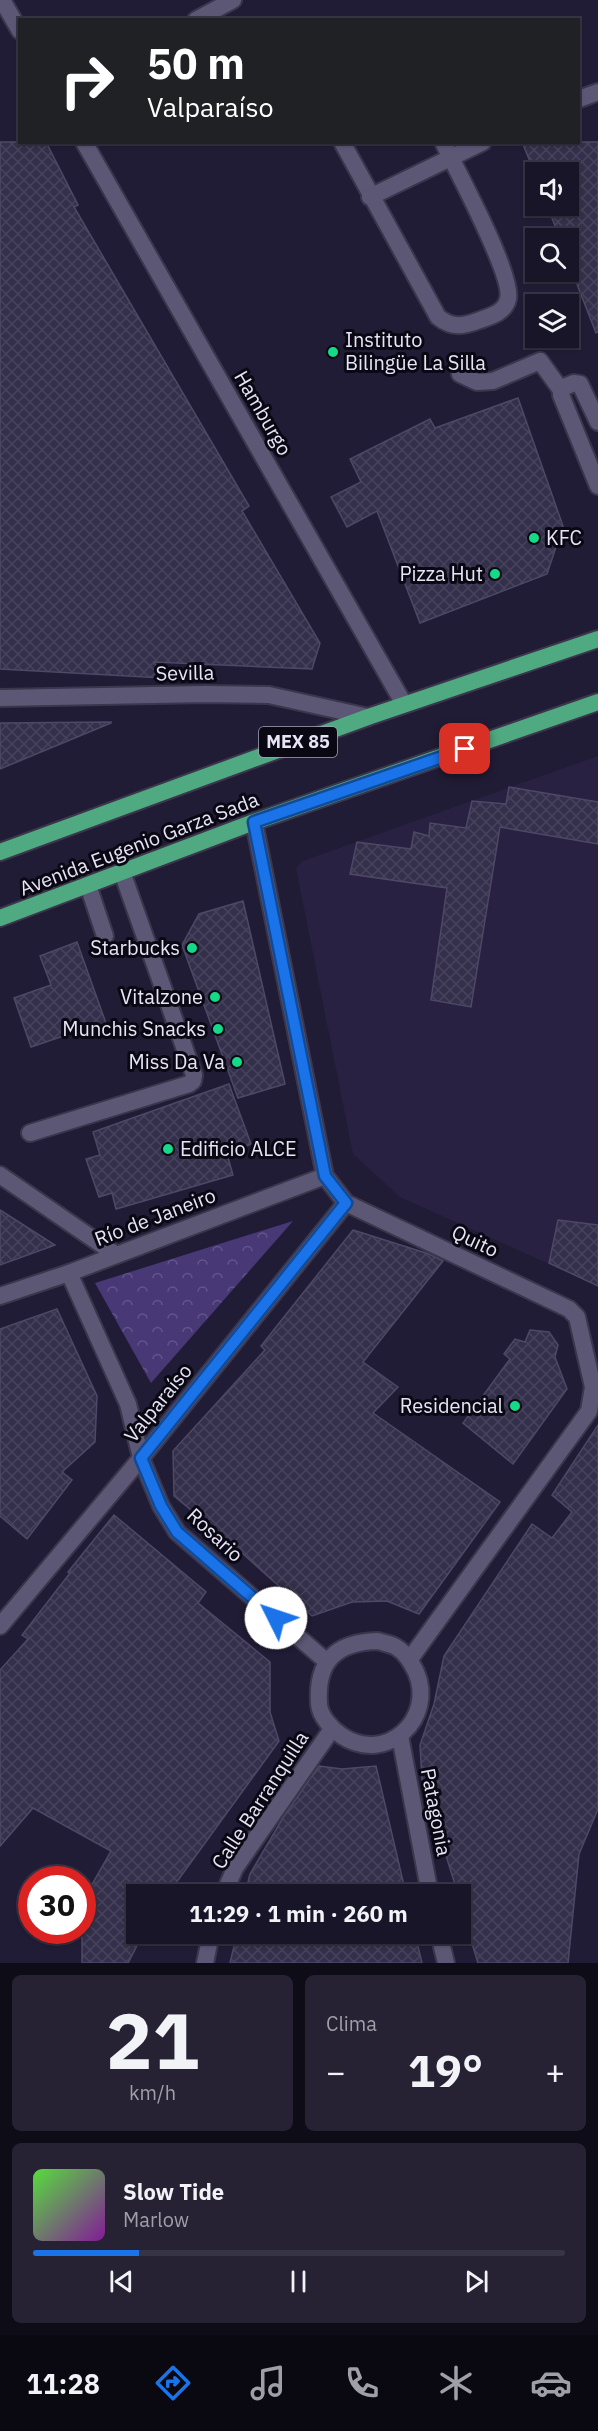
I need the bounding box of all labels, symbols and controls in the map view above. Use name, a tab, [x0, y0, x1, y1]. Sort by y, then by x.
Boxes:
text: 50 m	[147, 36, 245, 91]
icon: right	[48, 42, 126, 120]
text: Valparaíso	[147, 89, 274, 124]
map controls	[525, 162, 579, 348]
button: sound	[525, 162, 579, 216]
button: search	[525, 228, 579, 282]
button: layers	[525, 294, 579, 348]
place label: Instituto Bilingüe La Silla	[345, 326, 486, 376]
marker: Instituto Bilingüe La Silla	[326, 345, 340, 359]
street label: Hamburgo	[228, 365, 299, 460]
place label: KFC	[546, 524, 582, 551]
marker: KFC	[527, 531, 541, 545]
place label: Pizza Hut	[399, 560, 483, 587]
marker: Pizza Hut	[488, 567, 502, 581]
street label: Sevilla	[155, 658, 215, 687]
pin	[439, 723, 490, 774]
road number: MEX 85	[259, 727, 337, 757]
icon: arrive	[448, 732, 481, 765]
street label: Avenida Eugenio Garza Sada	[15, 785, 263, 902]
place label: Starbucks	[90, 934, 180, 961]
marker: Starbucks	[185, 941, 199, 955]
place label: Vitalzone	[120, 983, 203, 1010]
marker: Vitalzone	[208, 990, 222, 1004]
place label: Munchis Snacks	[62, 1015, 206, 1042]
marker: Munchis Snacks	[211, 1022, 225, 1036]
place label: Miss Da Va	[129, 1048, 225, 1075]
marker: Miss Da Va	[230, 1055, 244, 1069]
place label: Edificio ALCE	[180, 1135, 297, 1162]
marker: Edificio ALCE	[161, 1142, 175, 1156]
street label: Río de Janeiro	[90, 1181, 219, 1252]
street label: Quito	[447, 1218, 503, 1263]
street label: Valparaíso	[118, 1358, 198, 1448]
place label: Residencial	[400, 1392, 503, 1419]
marker: Residencial	[508, 1399, 522, 1413]
street label: Rosario	[181, 1502, 249, 1568]
position arrow	[244, 1586, 308, 1650]
street label: Calle Barranquilla	[205, 1725, 314, 1874]
street label: Patagonia	[415, 1766, 458, 1858]
speed limit sign: 30	[18, 1866, 96, 1944]
text: 11:29 · 1 min · 260 m	[189, 1899, 408, 1928]
text: 21	[106, 1989, 199, 2090]
text: Clima	[326, 2010, 377, 2037]
text: 19°	[408, 2041, 483, 2099]
text: −	[326, 2050, 346, 2093]
text: +	[545, 2050, 565, 2093]
text: km/h	[129, 2079, 176, 2106]
text: Slow Tide	[123, 2177, 224, 2206]
text: Marlow	[123, 2206, 189, 2233]
icon: previous	[105, 2265, 138, 2298]
icon: pause	[282, 2265, 315, 2298]
icon: next	[460, 2265, 493, 2298]
icon: directions	[152, 2362, 194, 2404]
icon: music	[247, 2362, 289, 2404]
icon: phone	[341, 2362, 383, 2404]
icon: climate	[435, 2362, 477, 2404]
icon: car	[530, 2362, 572, 2404]
text: 11:28	[26, 2366, 100, 2401]

